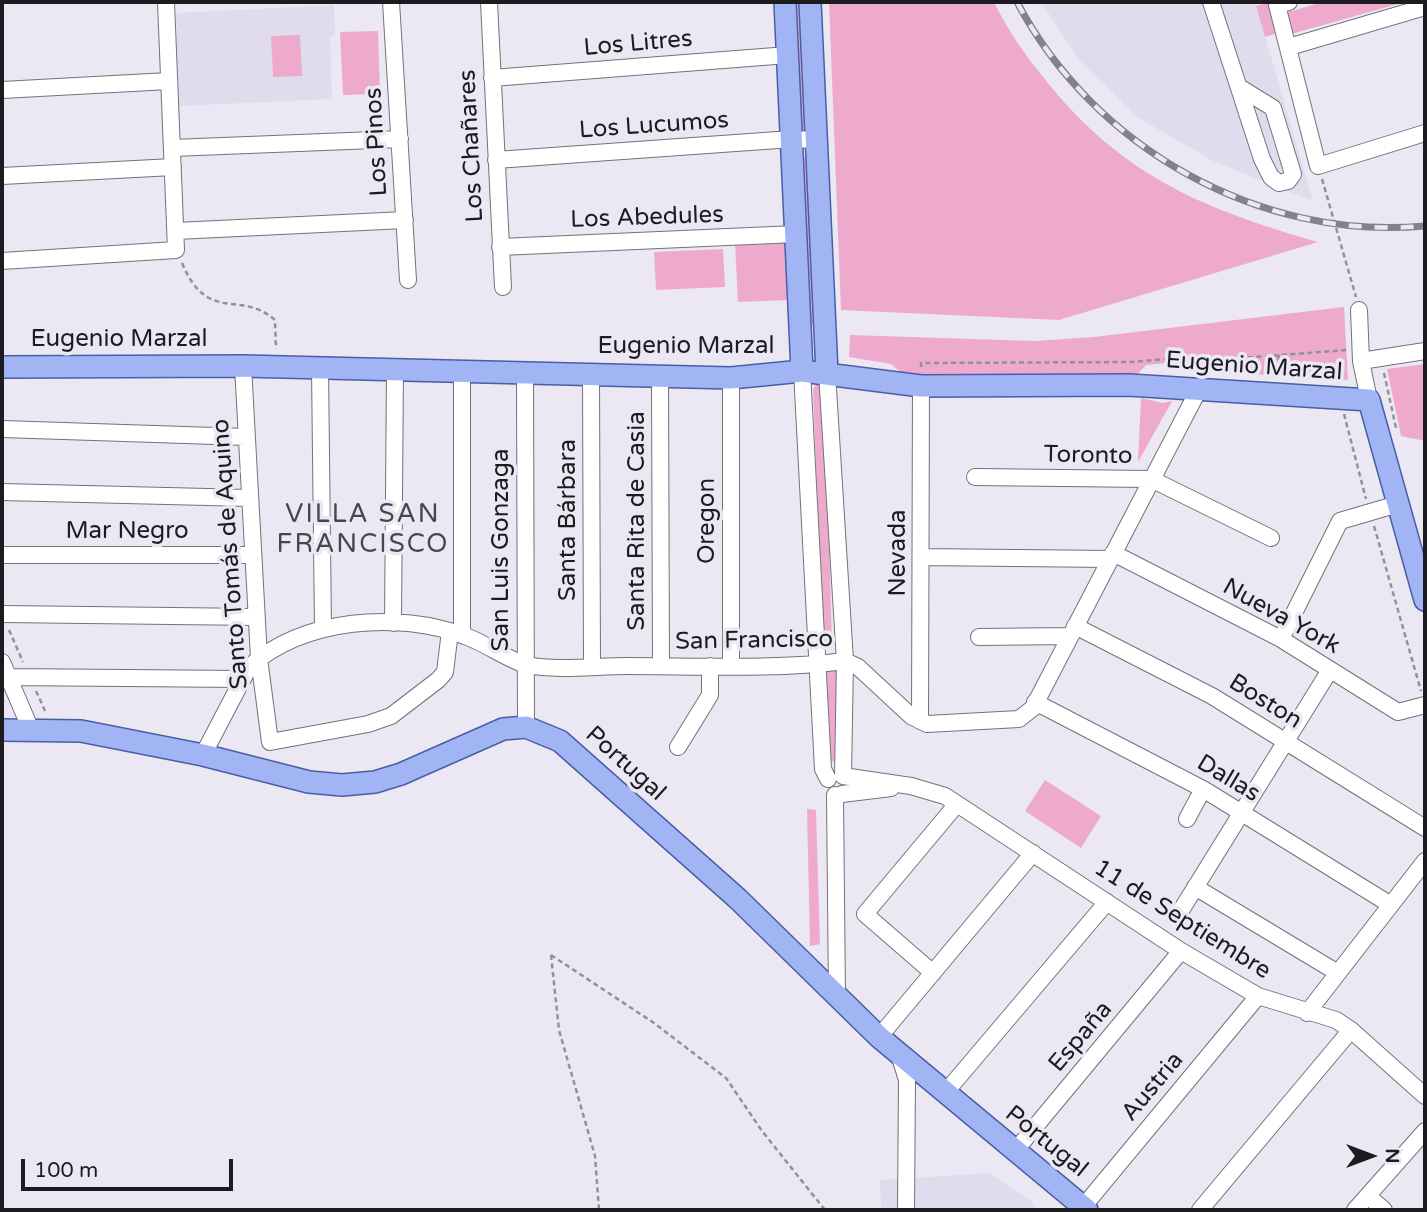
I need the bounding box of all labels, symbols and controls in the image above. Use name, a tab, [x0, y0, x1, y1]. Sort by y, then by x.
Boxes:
street label: Los Litres	[582, 25, 694, 63]
street label: Los Chañares	[454, 69, 490, 223]
street label: Los Pinos	[360, 87, 394, 197]
street label: Los Lucumos	[578, 106, 730, 146]
street label: Los Abedules	[570, 201, 724, 235]
street label: Eugenio Marzal	[30, 326, 208, 354]
street label: Eugenio Marzal	[597, 333, 775, 361]
street label: Eugenio Marzal	[1165, 346, 1343, 388]
street label: Santa Rita de Casia	[624, 411, 652, 631]
street label: Santo Tomás de Aquino	[207, 418, 255, 690]
street label: Santa Bárbara	[555, 439, 583, 601]
street label: Toronto	[1043, 441, 1133, 471]
street label: San Luis Gonzaga	[488, 449, 516, 651]
street label: Oregon	[694, 478, 722, 564]
district label: VILLA SAN FRANCISCO	[278, 499, 448, 560]
street label: Nevada	[885, 509, 913, 597]
street label: Mar Negro	[65, 518, 189, 546]
street label: Nueva York	[1217, 573, 1345, 661]
street label: San Francisco	[675, 625, 833, 657]
street label: Boston	[1223, 668, 1307, 736]
street label: Portugal	[579, 721, 671, 807]
street label: Dallas	[1191, 749, 1265, 809]
street label: 11 de Septiembre	[1088, 854, 1276, 986]
street label: España	[1043, 996, 1119, 1078]
street label: Austria	[1116, 1047, 1190, 1127]
street label: Portugal	[999, 1100, 1093, 1184]
north arrow	[1336, 1121, 1406, 1191]
scale bar	[24, 1146, 236, 1190]
text: N	[1381, 1148, 1403, 1164]
text: 100 m	[34, 1158, 98, 1183]

